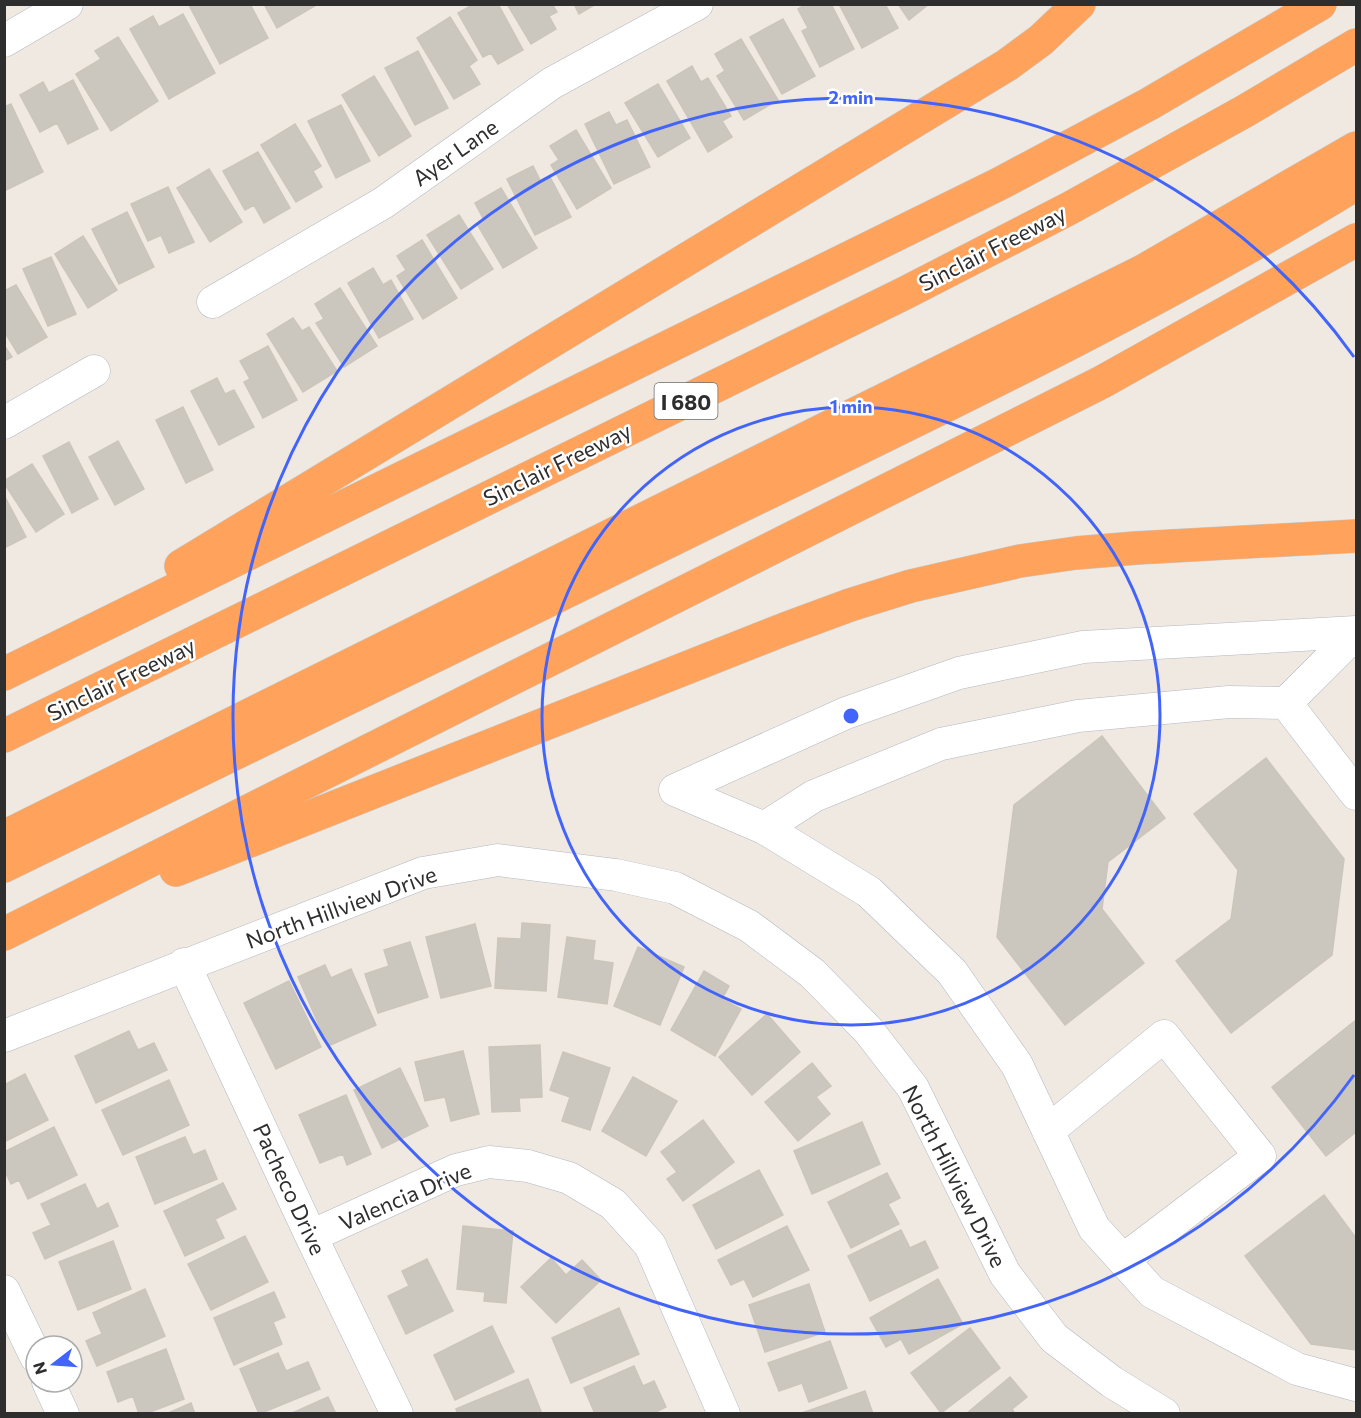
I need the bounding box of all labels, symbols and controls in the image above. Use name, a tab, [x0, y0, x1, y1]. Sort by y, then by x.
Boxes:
text: 2 min	[829, 86, 873, 108]
street label: Ayer Lane	[407, 113, 503, 191]
street label: Sinclair Freeway	[914, 199, 1070, 297]
road number: I 680	[654, 383, 718, 419]
text: 1 min	[830, 395, 872, 417]
street label: Sinclair Freeway	[479, 416, 635, 512]
street label: Sinclair Freeway	[43, 631, 199, 727]
centre of rings	[841, 706, 861, 726]
street label: North Hillview Drive	[242, 860, 440, 954]
street label: North Hillview Drive	[897, 1080, 1013, 1272]
street label: Pacheco Drive	[248, 1119, 332, 1259]
street label: Valencia Drive	[335, 1156, 475, 1236]
north arrow	[24, 1334, 84, 1394]
text: N	[28, 1360, 50, 1377]

